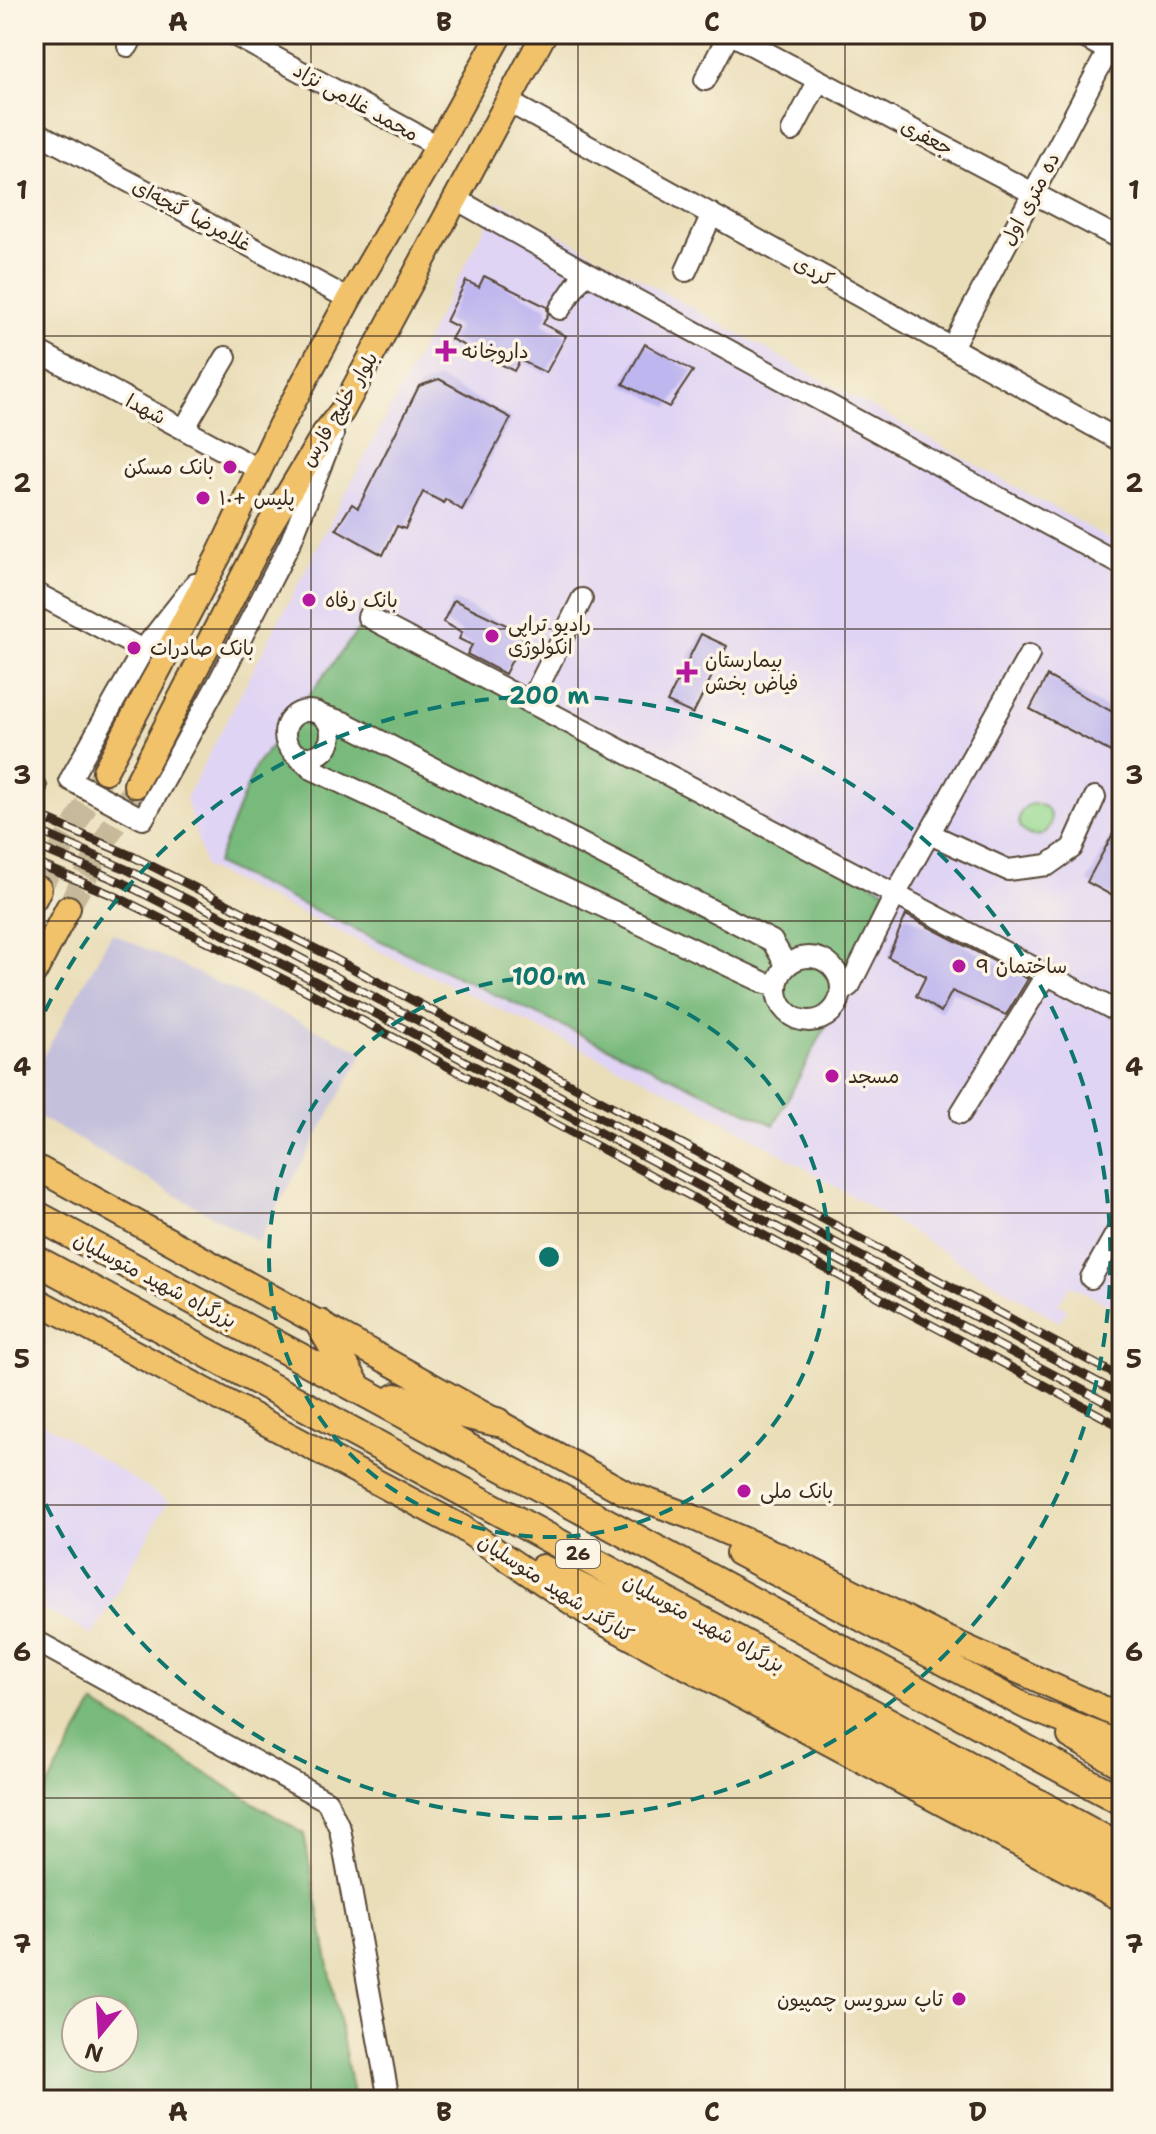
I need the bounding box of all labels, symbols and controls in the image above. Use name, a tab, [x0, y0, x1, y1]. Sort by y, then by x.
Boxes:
text: A	[168, 4, 188, 39]
text: B	[436, 4, 452, 39]
text: C	[704, 4, 720, 39]
text: D	[969, 4, 987, 39]
street label: محمد غلامی نژاد	[289, 57, 423, 147]
street label: جعفری	[896, 112, 958, 162]
street label: ده متری اول	[995, 148, 1065, 250]
text: 1	[16, 172, 28, 207]
text: 1	[1128, 172, 1140, 207]
street label: غلامرضا گنجه‌ای	[128, 173, 256, 257]
street label: کردی	[789, 249, 839, 293]
place label: داروخانه	[462, 338, 529, 364]
marker: داروخانه	[437, 342, 455, 360]
street label: بلوار خلیج فارس	[294, 347, 384, 472]
street label: شهدا	[121, 388, 171, 430]
place label: بانک مسکن	[124, 454, 214, 480]
marker: بانک مسکن	[221, 458, 239, 476]
text: 2	[13, 465, 31, 500]
text: 2	[1125, 465, 1143, 500]
place label: پلیس +۱۰	[219, 485, 295, 511]
marker: پلیس +۱۰	[194, 489, 212, 507]
place label: بانک رفاه	[325, 587, 398, 613]
marker: بانک رفاه	[300, 591, 318, 609]
place label: رادیو تراپی انکولوژی	[508, 611, 591, 660]
marker: رادیو تراپی انکولوژی	[483, 627, 501, 645]
place label: بانک صادرات	[150, 635, 254, 661]
marker: بانک صادرات	[125, 639, 143, 657]
place label: بیمارستان فیاض بخش	[705, 647, 798, 696]
marker: بیمارستان فیاض بخش	[676, 661, 698, 683]
text: 200 m	[509, 680, 589, 712]
text: 3	[13, 757, 31, 792]
text: 3	[1125, 757, 1143, 792]
place label: ساختمان 9	[975, 953, 1067, 979]
marker: ساختمان 9	[950, 957, 968, 975]
text: 100 m	[512, 961, 586, 993]
text: 4	[13, 1049, 31, 1084]
text: 4	[1125, 1049, 1143, 1084]
place label: مسجد	[848, 1063, 899, 1089]
marker: مسجد	[823, 1067, 841, 1085]
street label: بزرگراه شهید متوسلیان	[69, 1226, 241, 1334]
centre of rings	[535, 1243, 563, 1271]
text: 5	[14, 1341, 30, 1376]
text: 5	[1126, 1341, 1142, 1376]
place label: بانک ملی	[760, 1478, 833, 1504]
marker: بانک ملی	[735, 1482, 753, 1500]
street label: کنارگذر شهید متوسلیان	[473, 1528, 639, 1648]
road number: 26	[556, 1540, 600, 1568]
street label: بزرگراه شهید متوسلیان	[619, 1568, 789, 1678]
text: 6	[13, 1634, 31, 1669]
text: 6	[1125, 1634, 1143, 1669]
text: 7	[13, 1926, 31, 1961]
text: 7	[1125, 1926, 1143, 1961]
place label: تاپ سرویس چمپیون	[777, 1986, 943, 2012]
marker: تاپ سرویس چمپیون	[950, 1990, 968, 2008]
north arrow	[60, 1994, 140, 2074]
text: N	[81, 2036, 107, 2069]
text: A	[168, 2094, 188, 2129]
text: B	[436, 2094, 452, 2129]
text: C	[704, 2094, 720, 2129]
text: D	[969, 2094, 987, 2129]

